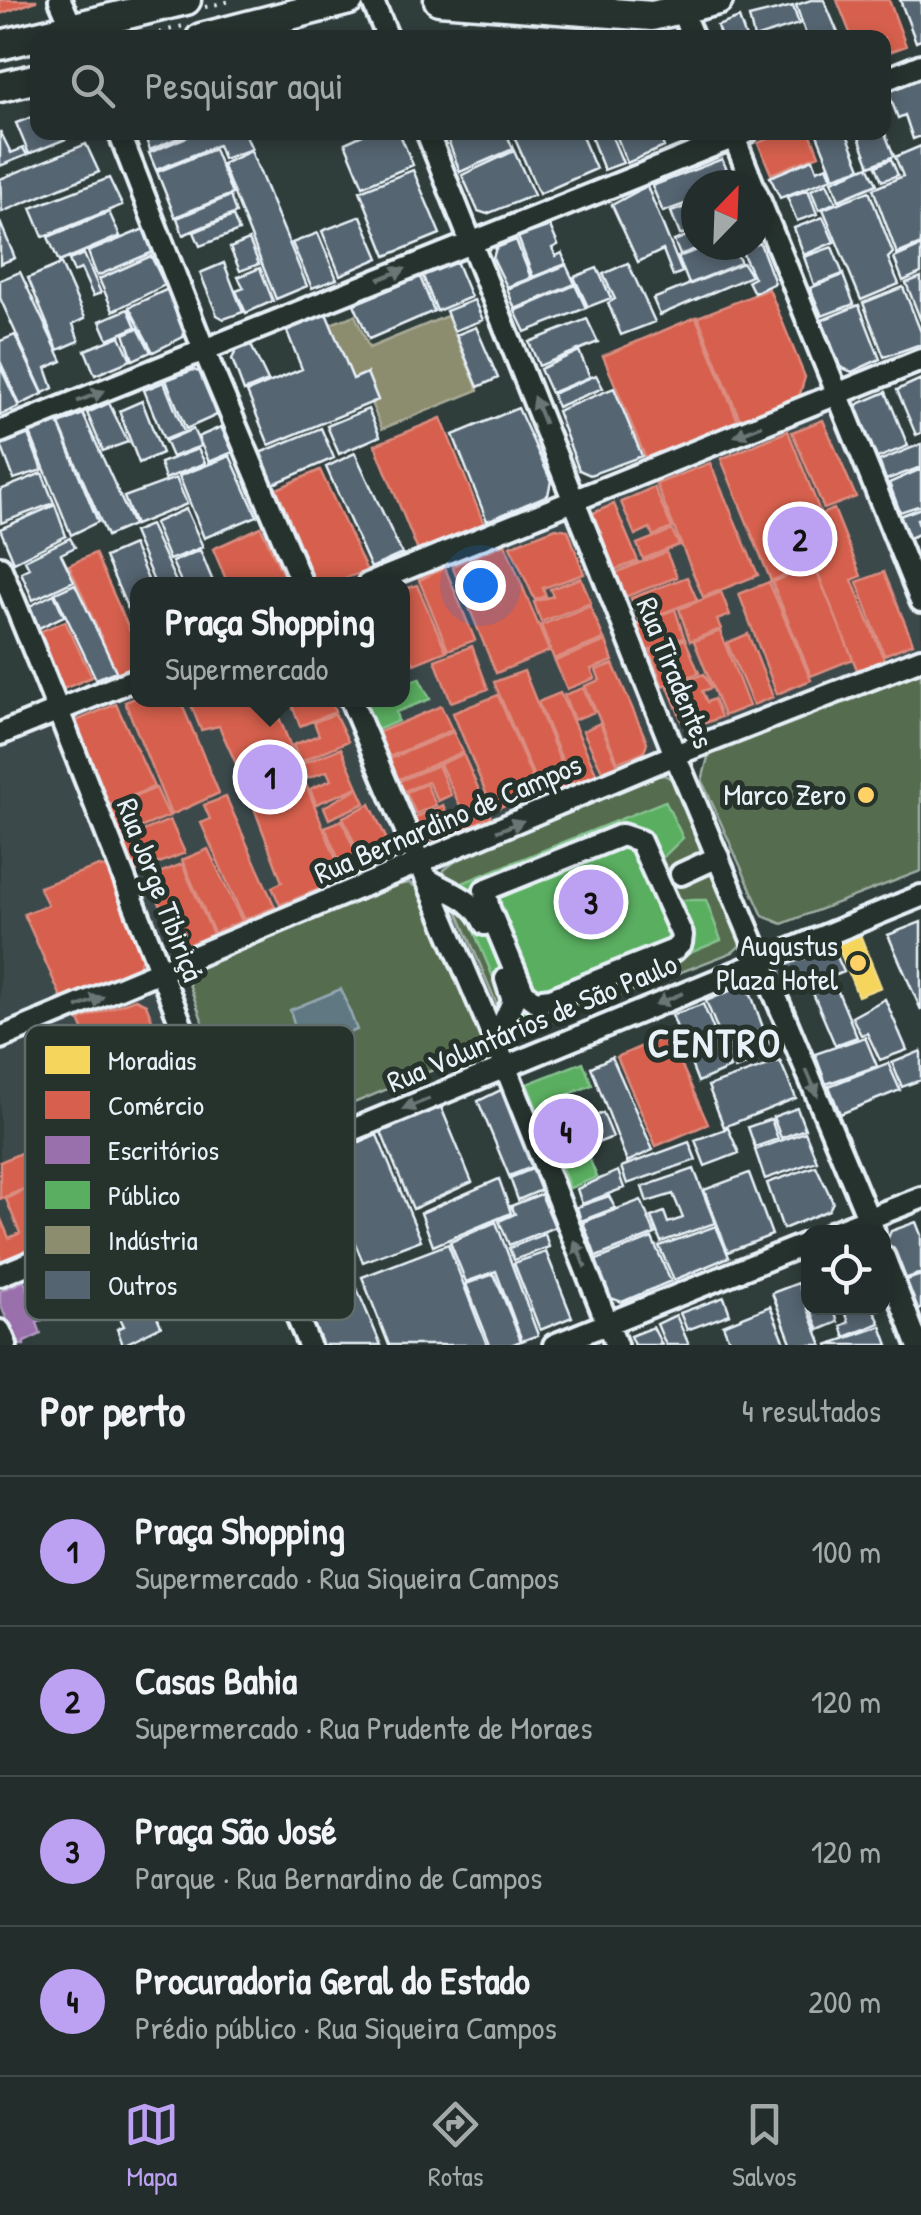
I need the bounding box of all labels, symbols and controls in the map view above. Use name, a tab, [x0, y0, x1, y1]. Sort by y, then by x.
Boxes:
search box	[30, 30, 891, 140]
icon: search	[65, 58, 120, 113]
text: Pesquisar aqui	[145, 59, 343, 111]
north arrow	[681, 170, 771, 260]
one-way arrow	[377, 266, 407, 282]
one-way arrow	[76, 387, 106, 403]
one-way arrow	[531, 395, 547, 425]
one-way arrow	[732, 423, 762, 439]
pin: 2	[768, 502, 832, 576]
your location	[455, 560, 506, 611]
popup	[130, 577, 410, 707]
street label: Rua Tiradentes	[628, 591, 724, 754]
text: Praça Shopping	[165, 595, 375, 647]
text: Supermercado	[165, 647, 328, 690]
pin: 1	[238, 740, 302, 814]
street label: Rua Bernardino de Campos	[308, 744, 587, 892]
place label: Marco Zero	[723, 774, 846, 814]
marker: Marco Zero	[855, 784, 877, 806]
street label: Rua Jorge Tibiriçá	[108, 793, 214, 987]
one-way arrow	[495, 818, 525, 834]
pin: 3	[558, 864, 624, 940]
place label: Augustus Plaza Hotel	[716, 925, 838, 999]
street label: Rua Voluntários de São Paulo	[381, 943, 683, 1101]
marker: Augustus Plaza Hotel	[847, 952, 869, 974]
one-way arrow	[654, 991, 684, 1007]
one-way arrow	[76, 993, 106, 1009]
district label: CENTRO	[648, 1015, 783, 1069]
legend	[25, 1025, 355, 1320]
text: Moradias	[108, 1041, 197, 1079]
one-way arrow	[805, 1068, 821, 1098]
text: Comércio	[108, 1086, 204, 1124]
pin: 4	[534, 1094, 598, 1168]
one-way arrow	[401, 1096, 430, 1112]
text: Escritórios	[108, 1131, 219, 1169]
text: Público	[108, 1176, 180, 1214]
text: Indústria	[108, 1221, 198, 1259]
map controls	[801, 1225, 891, 1315]
button: locate	[801, 1225, 891, 1315]
one-way arrow	[572, 1239, 588, 1269]
text: Outros	[108, 1266, 177, 1304]
text: Por perto	[40, 1382, 185, 1439]
text: 4 resultados	[742, 1389, 881, 1432]
text: Praça Shopping	[135, 1504, 345, 1556]
text: 1	[67, 1530, 78, 1573]
text: 100 m	[812, 1530, 881, 1573]
text: Supermercado · Rua Siqueira Campos	[135, 1556, 559, 1599]
text: Casas Bahia	[135, 1654, 297, 1706]
text: 2	[65, 1680, 80, 1723]
text: 120 m	[811, 1680, 881, 1723]
text: Supermercado · Rua Prudente de Moraes	[135, 1706, 592, 1749]
text: Praça São José	[135, 1804, 337, 1856]
text: 3	[65, 1830, 80, 1873]
text: 120 m	[811, 1830, 881, 1873]
text: Parque · Rua Bernardino de Campos	[135, 1856, 542, 1899]
text: Procuradoria Geral do Estado	[135, 1954, 530, 2006]
text: 4	[66, 1980, 79, 2023]
text: 200 m	[808, 1980, 881, 2023]
text: Prédio público · Rua Siqueira Campos	[135, 2006, 557, 2049]
tab: Mapa	[124, 2097, 179, 2195]
tab: Rotas	[428, 2097, 483, 2195]
tab: Salvos	[732, 2097, 797, 2195]

